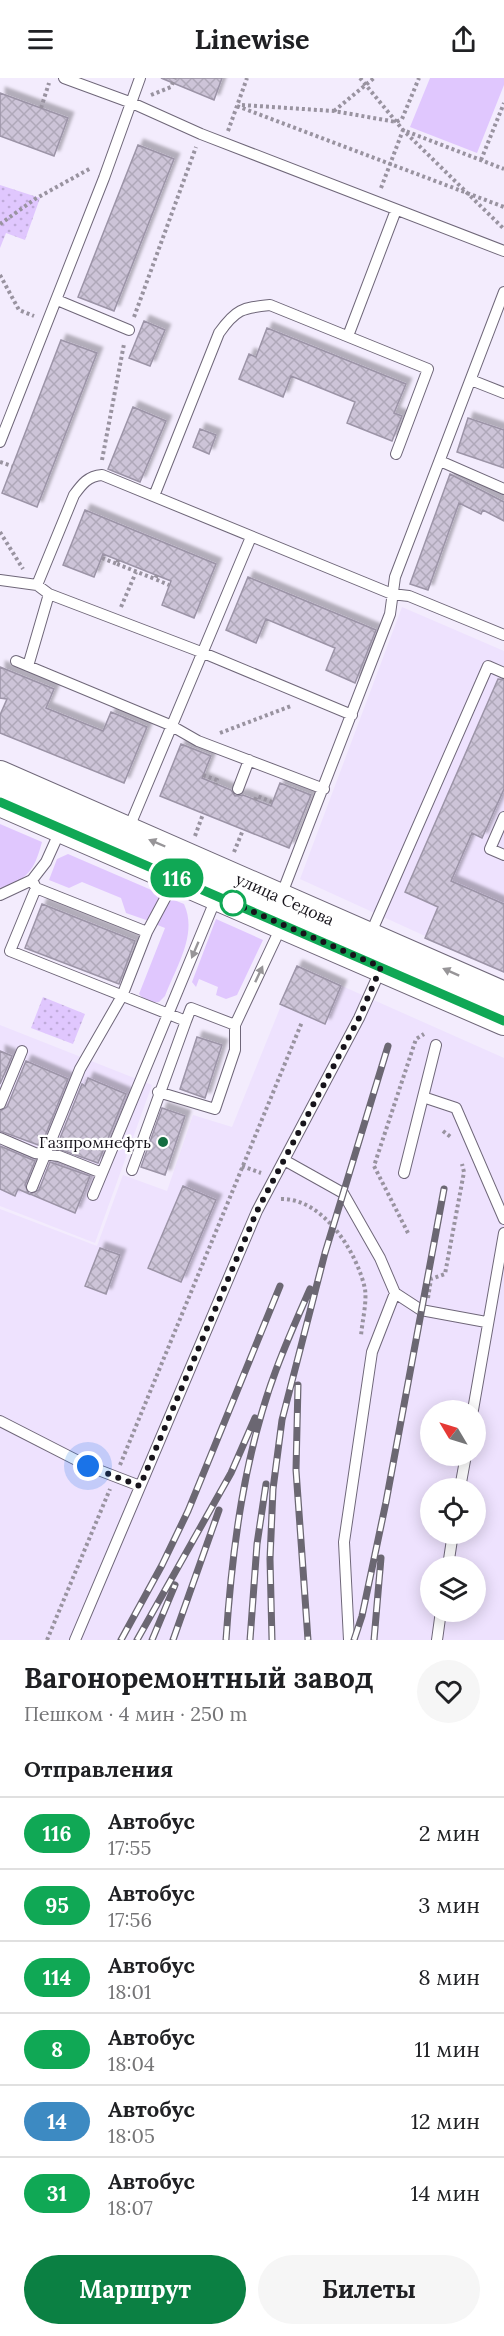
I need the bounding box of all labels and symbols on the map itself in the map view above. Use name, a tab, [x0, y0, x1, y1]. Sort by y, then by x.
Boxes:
one-way arrow	[147, 838, 165, 848]
line badge: 116	[142, 858, 212, 898]
street label: улица Седова	[233, 868, 337, 930]
unlabelled marker	[220, 890, 246, 916]
one-way arrow	[190, 941, 199, 959]
one-way arrow	[254, 966, 263, 983]
one-way arrow	[441, 967, 459, 977]
place label: Газпромнефть	[39, 1132, 151, 1152]
marker: Газпромнефть	[156, 1135, 170, 1149]
north arrow	[420, 1400, 486, 1466]
your location	[73, 1451, 103, 1481]

